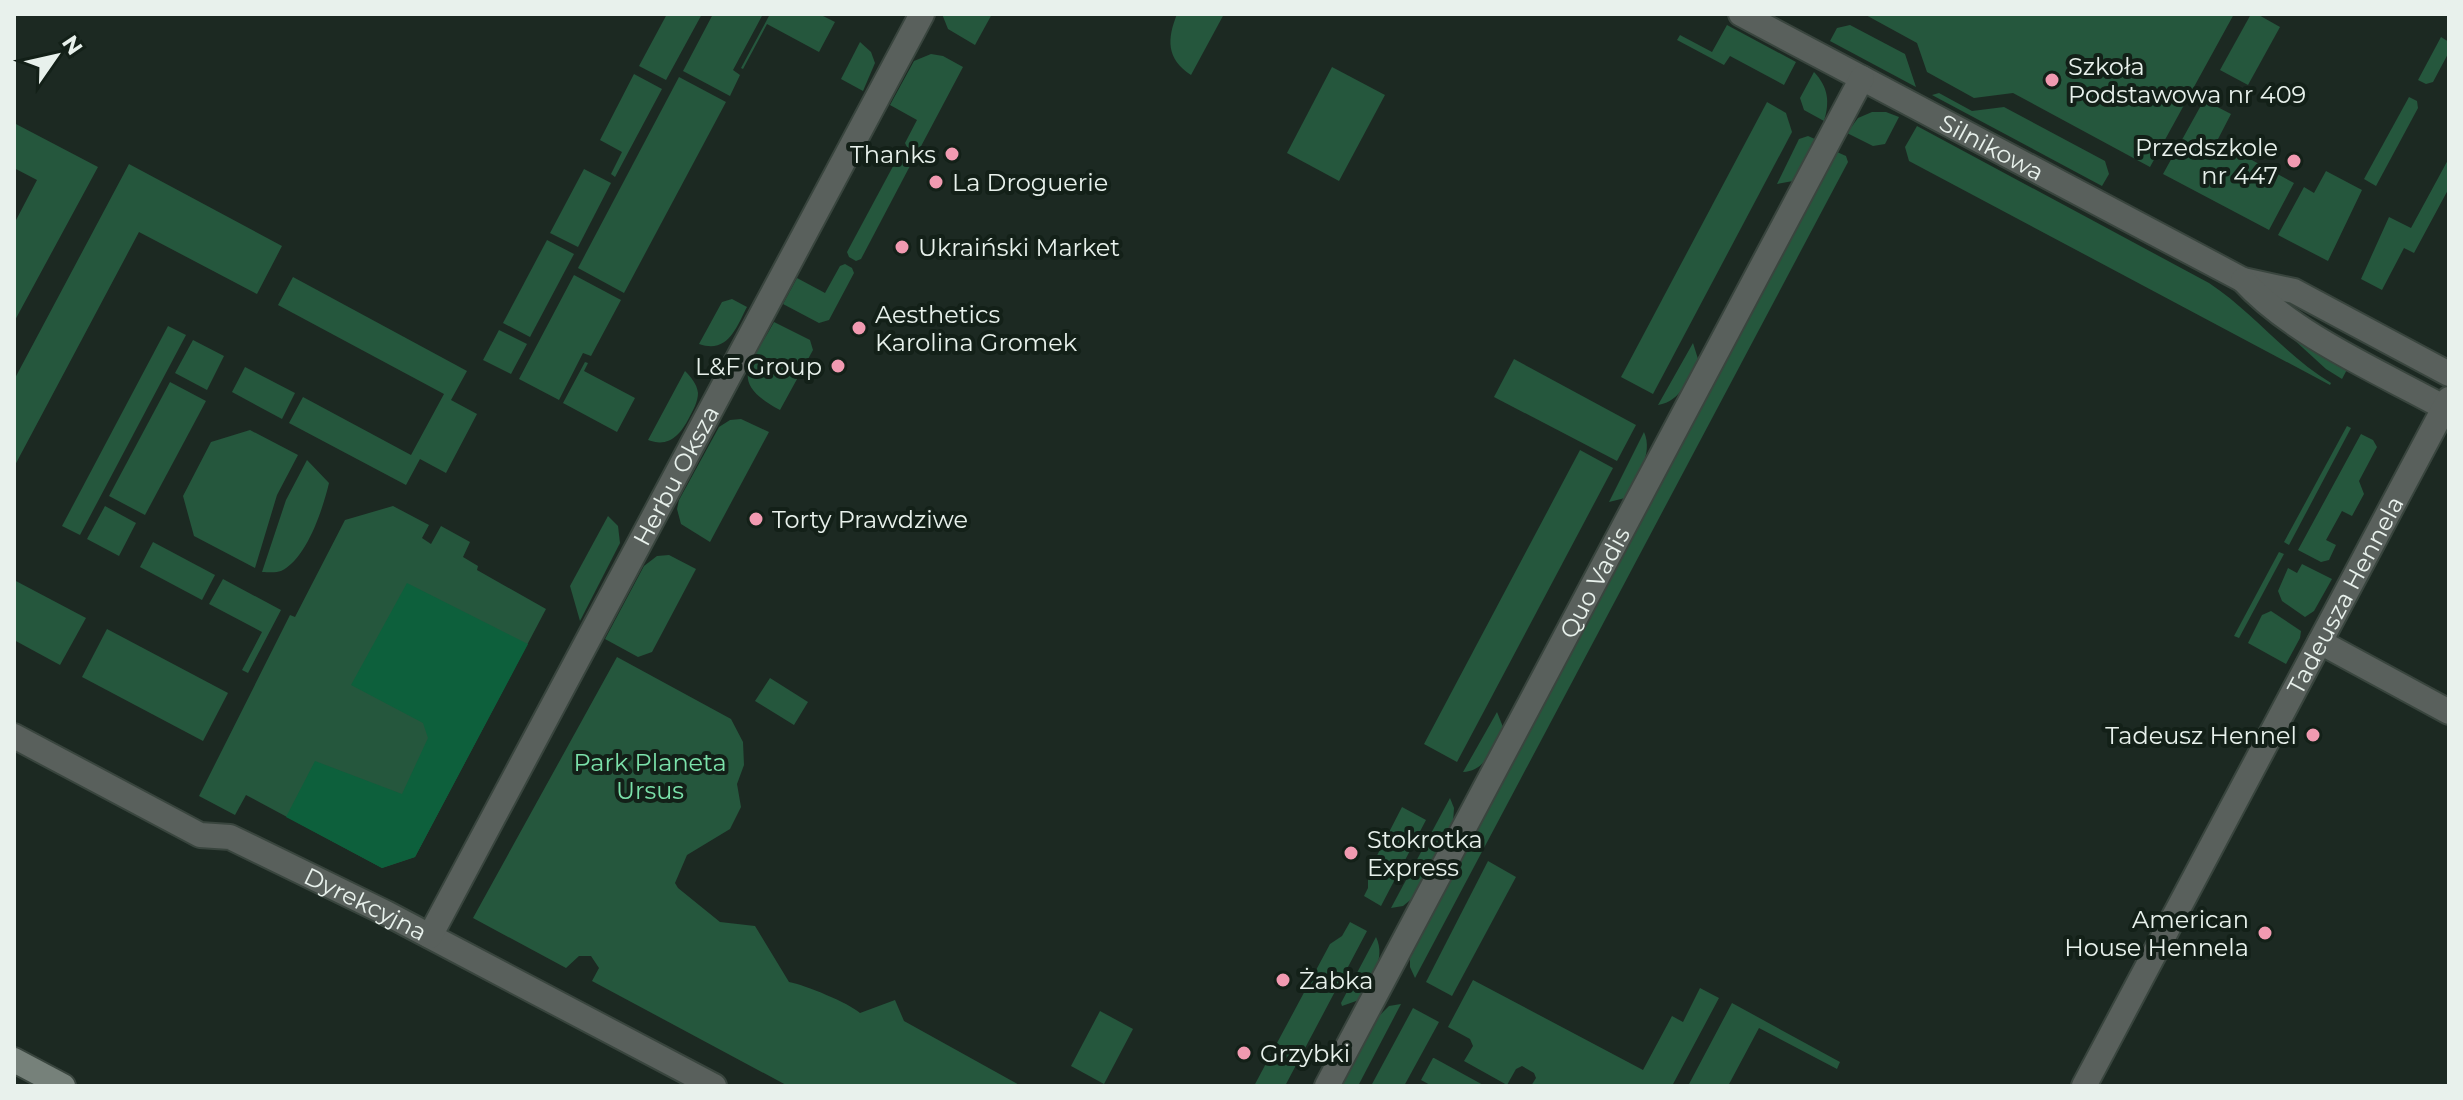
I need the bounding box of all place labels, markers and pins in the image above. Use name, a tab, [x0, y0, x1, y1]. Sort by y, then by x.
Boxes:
place label: Szkoła Podstawowa nr 409	[2068, 52, 2306, 109]
marker: Szkoła Podstawowa nr 409	[2043, 71, 2061, 89]
place label: Przedszkole nr 447	[2135, 133, 2278, 190]
place label: Thanks	[850, 140, 936, 169]
marker: Thanks	[943, 145, 961, 163]
marker: Przedszkole nr 447	[2285, 152, 2303, 170]
place label: La Droguerie	[952, 168, 1108, 197]
marker: La Droguerie	[927, 173, 945, 191]
place label: Ukraiński Market	[918, 233, 1120, 262]
marker: Ukraiński Market	[893, 238, 911, 256]
place label: Aesthetics Karolina Gromek	[875, 300, 1078, 357]
marker: Aesthetics Karolina Gromek	[850, 319, 868, 337]
place label: L&F Group	[695, 352, 822, 381]
marker: L&F Group	[829, 357, 847, 375]
place label: Torty Prawdziwe	[772, 505, 968, 534]
marker: Torty Prawdziwe	[747, 510, 765, 528]
place label: Tadeusz Hennel	[2105, 721, 2297, 750]
marker: Tadeusz Hennel	[2304, 726, 2322, 744]
place label: Stokrotka Express	[1367, 825, 1483, 882]
marker: Stokrotka Express	[1342, 844, 1360, 862]
place label: American House Hennela	[2064, 905, 2249, 962]
marker: American House Hennela	[2256, 924, 2274, 942]
place label: Żabka	[1299, 966, 1373, 995]
marker: Żabka	[1274, 971, 1292, 989]
place label: Grzybki	[1260, 1039, 1350, 1068]
marker: Grzybki	[1235, 1044, 1253, 1062]

